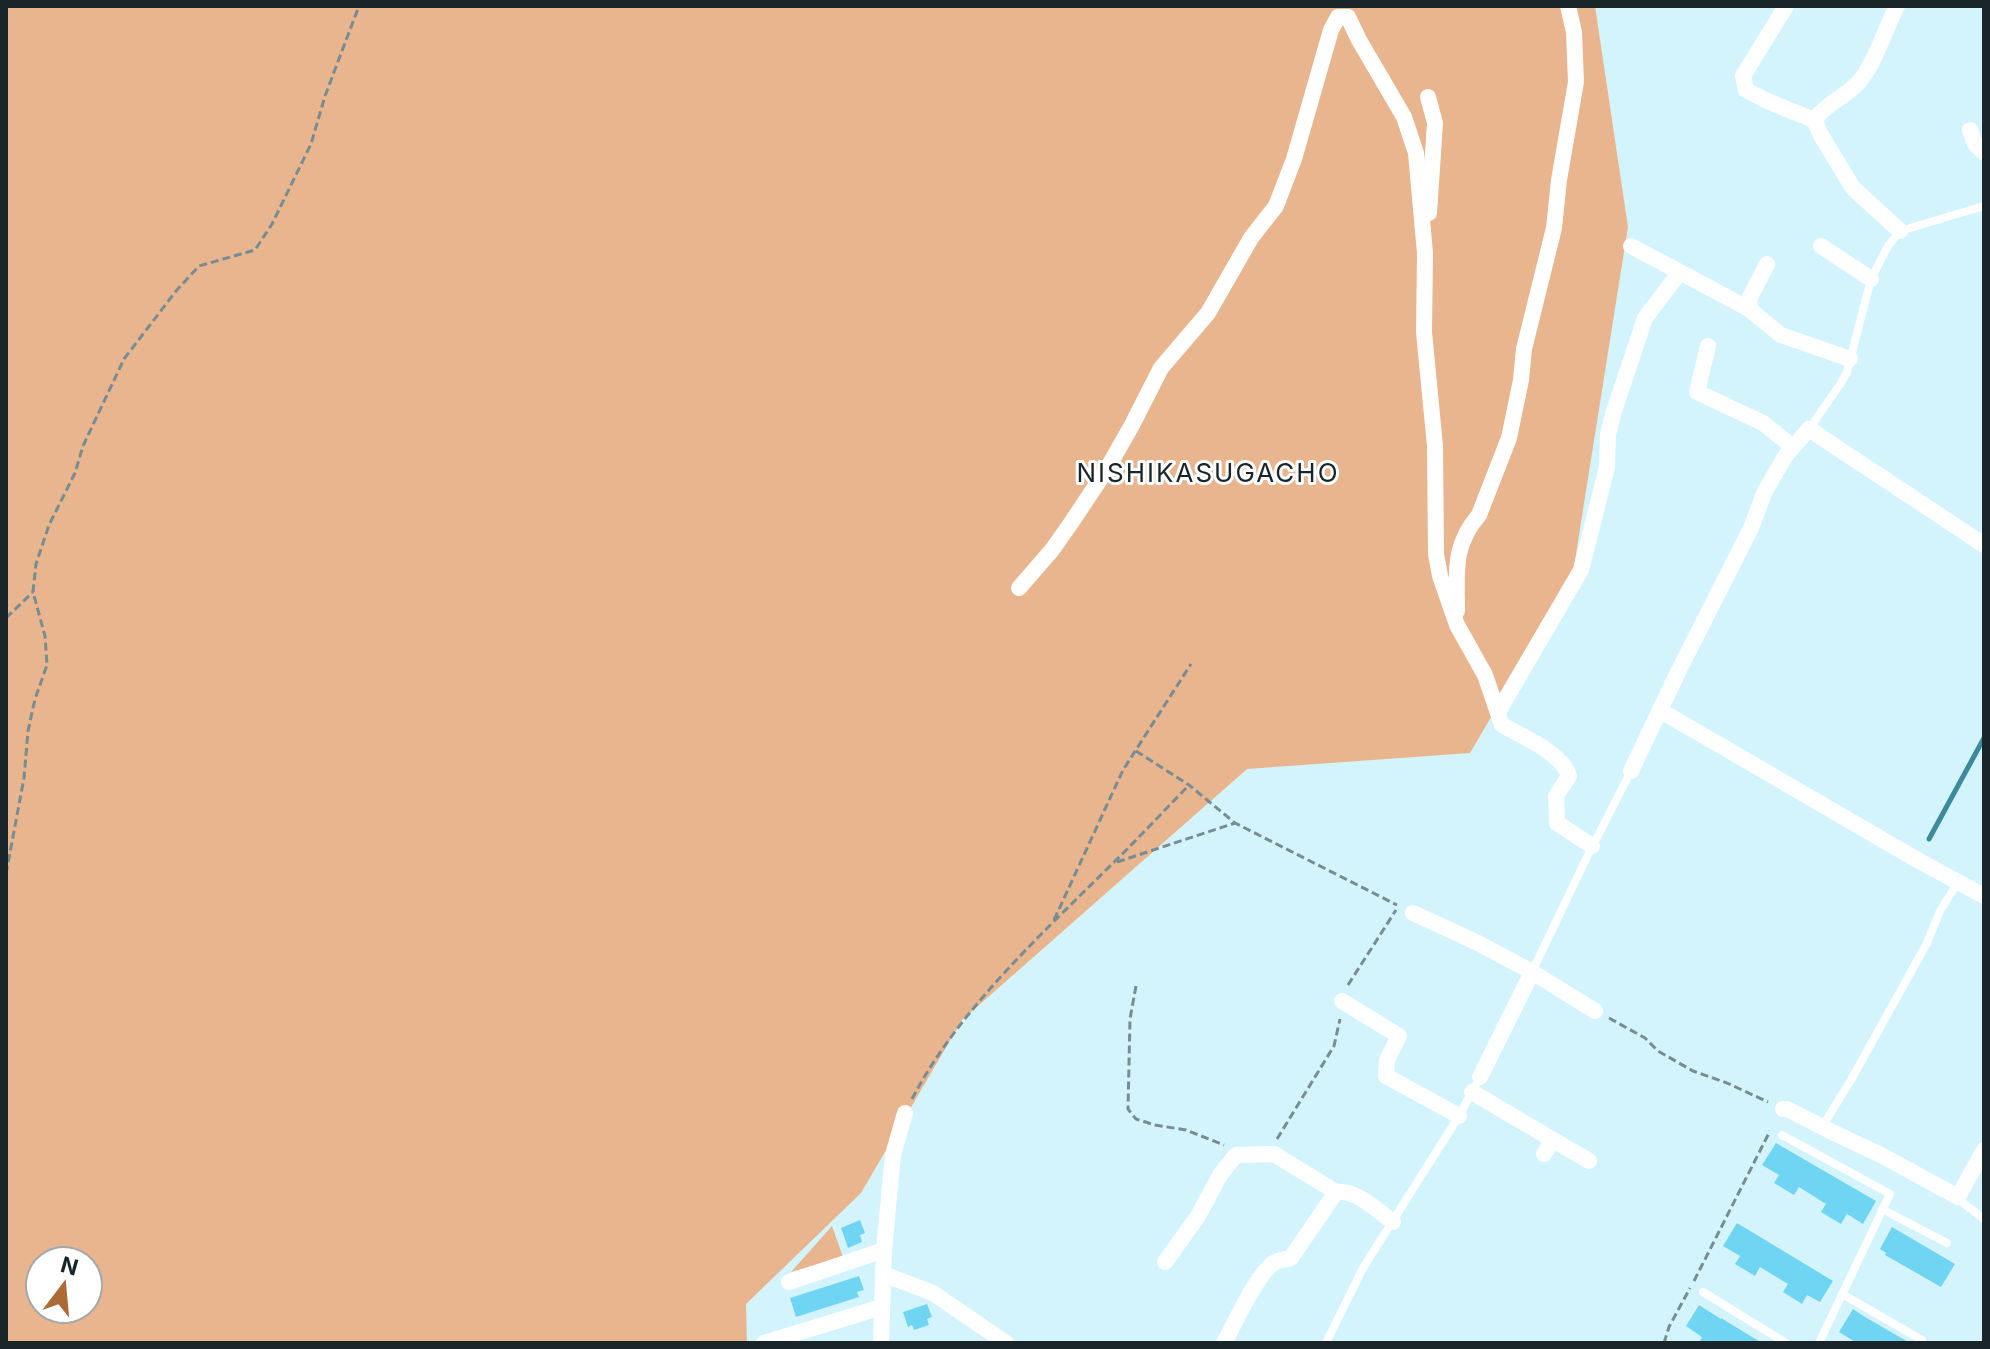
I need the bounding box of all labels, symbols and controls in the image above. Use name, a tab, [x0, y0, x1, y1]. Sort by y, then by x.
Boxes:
district label: NISHIKASUGACHO	[1076, 457, 1340, 488]
north arrow	[24, 1245, 104, 1325]
text: N	[58, 1251, 81, 1281]

